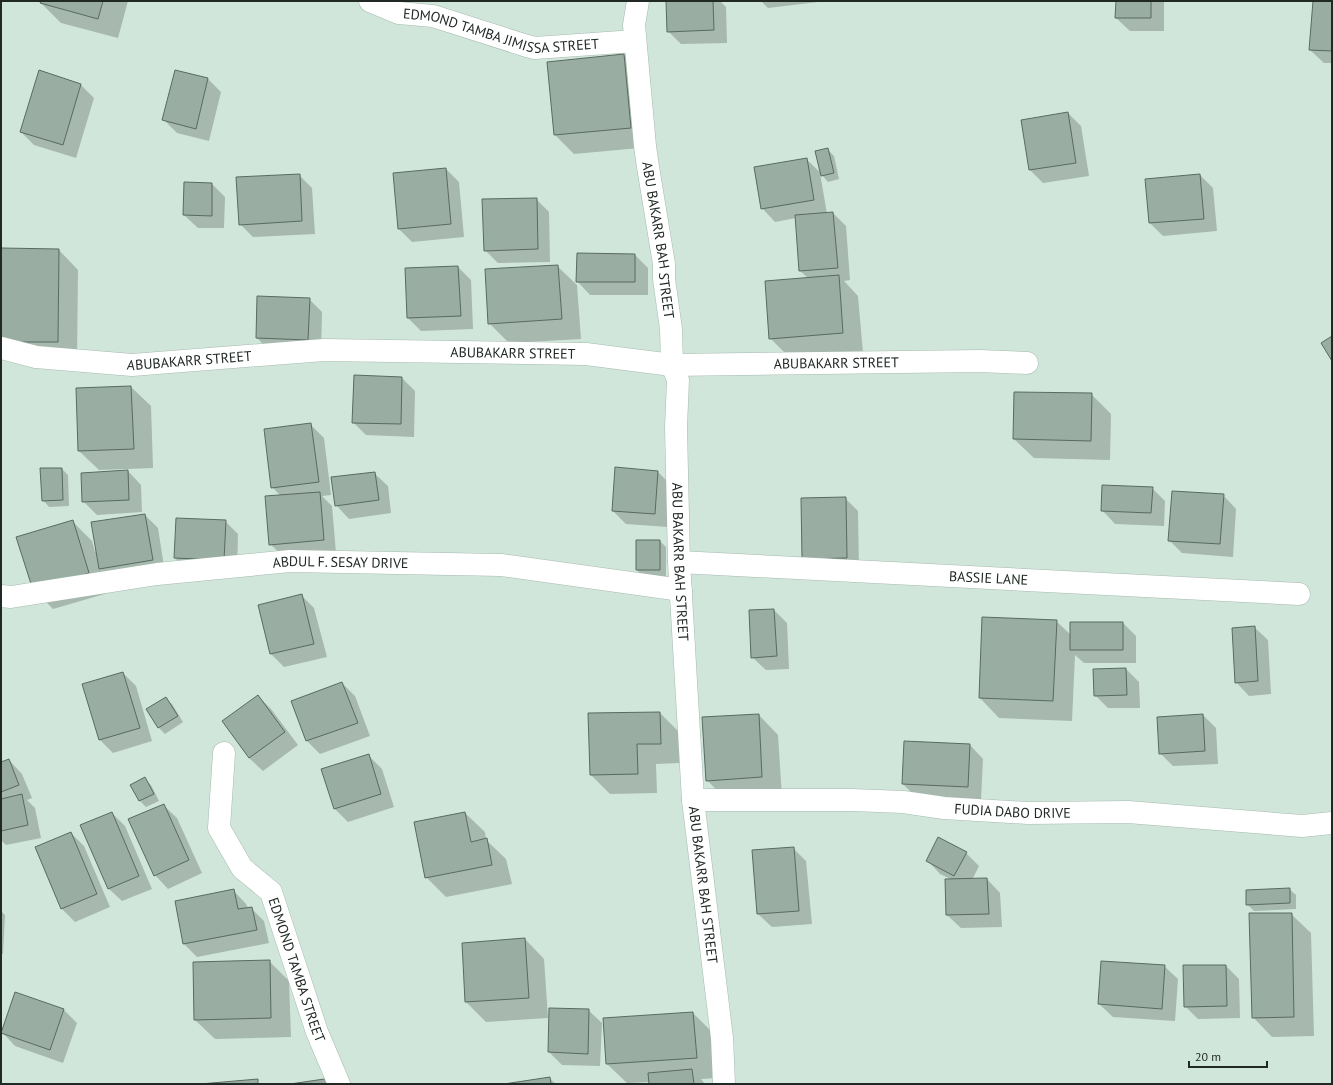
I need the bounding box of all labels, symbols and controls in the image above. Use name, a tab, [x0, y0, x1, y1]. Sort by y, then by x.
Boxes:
street label: EDMOND TAMBA JIMISSA STREET	[402, 4, 600, 57]
street label: ABU BAKARR BAH STREET	[638, 161, 678, 320]
street label: ABUBAKARR STREET	[450, 343, 576, 363]
street label: ABUBAKARR STREET	[126, 347, 253, 374]
street label: ABUBAKARR STREET	[774, 353, 899, 373]
street label: ABU BAKARR BAH STREET	[668, 483, 693, 642]
street label: ABDUL F. SESAY DRIVE	[272, 552, 409, 572]
street label: BASSIE LANE	[949, 567, 1029, 589]
street label: FUDIA DABO DRIVE	[954, 800, 1071, 822]
street label: ABU BAKARR BAH STREET	[685, 805, 722, 965]
street label: EDMOND TAMBA STREET	[264, 895, 329, 1045]
scale bar	[1189, 1043, 1267, 1069]
text: 20 m	[1195, 1049, 1221, 1064]

